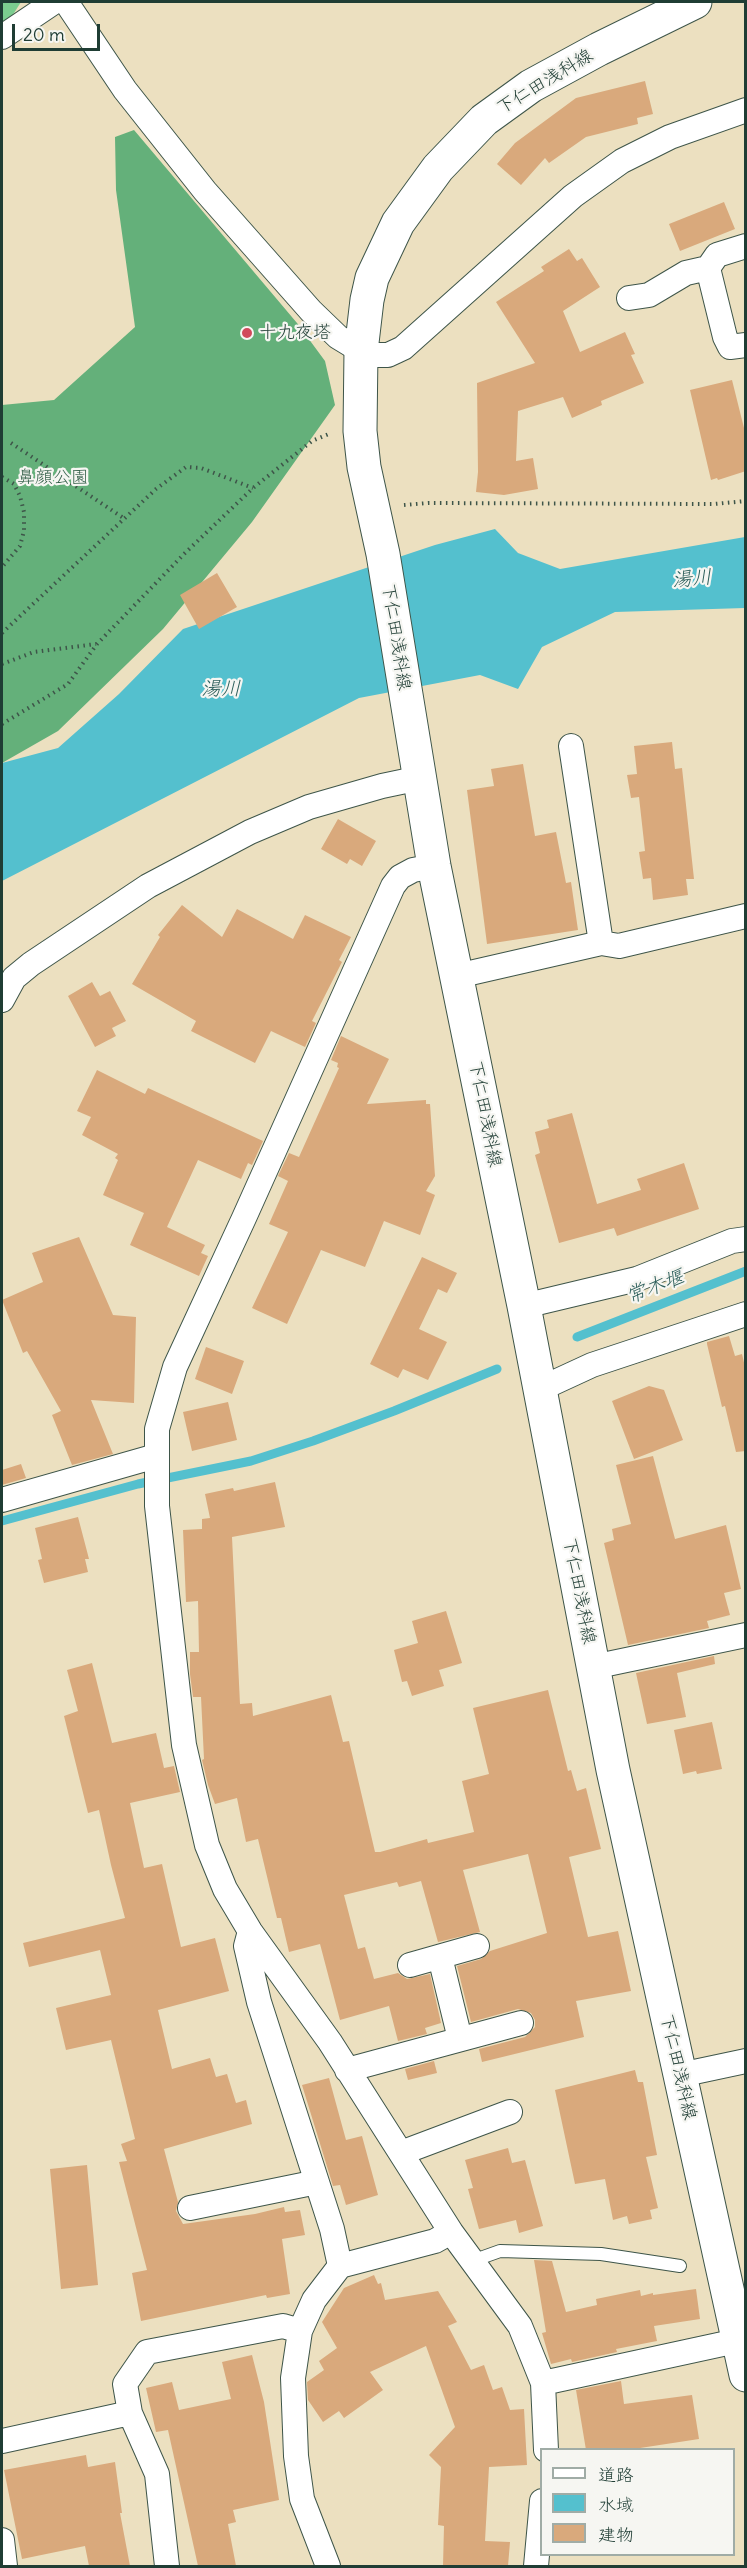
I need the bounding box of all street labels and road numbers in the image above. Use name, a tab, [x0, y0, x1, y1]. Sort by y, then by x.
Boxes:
street label: 下仁田浅科線	[493, 45, 597, 119]
street label: 下仁田浅科線	[377, 582, 415, 692]
street label: 下仁田浅科線	[464, 1059, 506, 1169]
street label: 下仁田浅科線	[558, 1536, 600, 1646]
street label: 下仁田浅科線	[655, 2012, 701, 2122]

